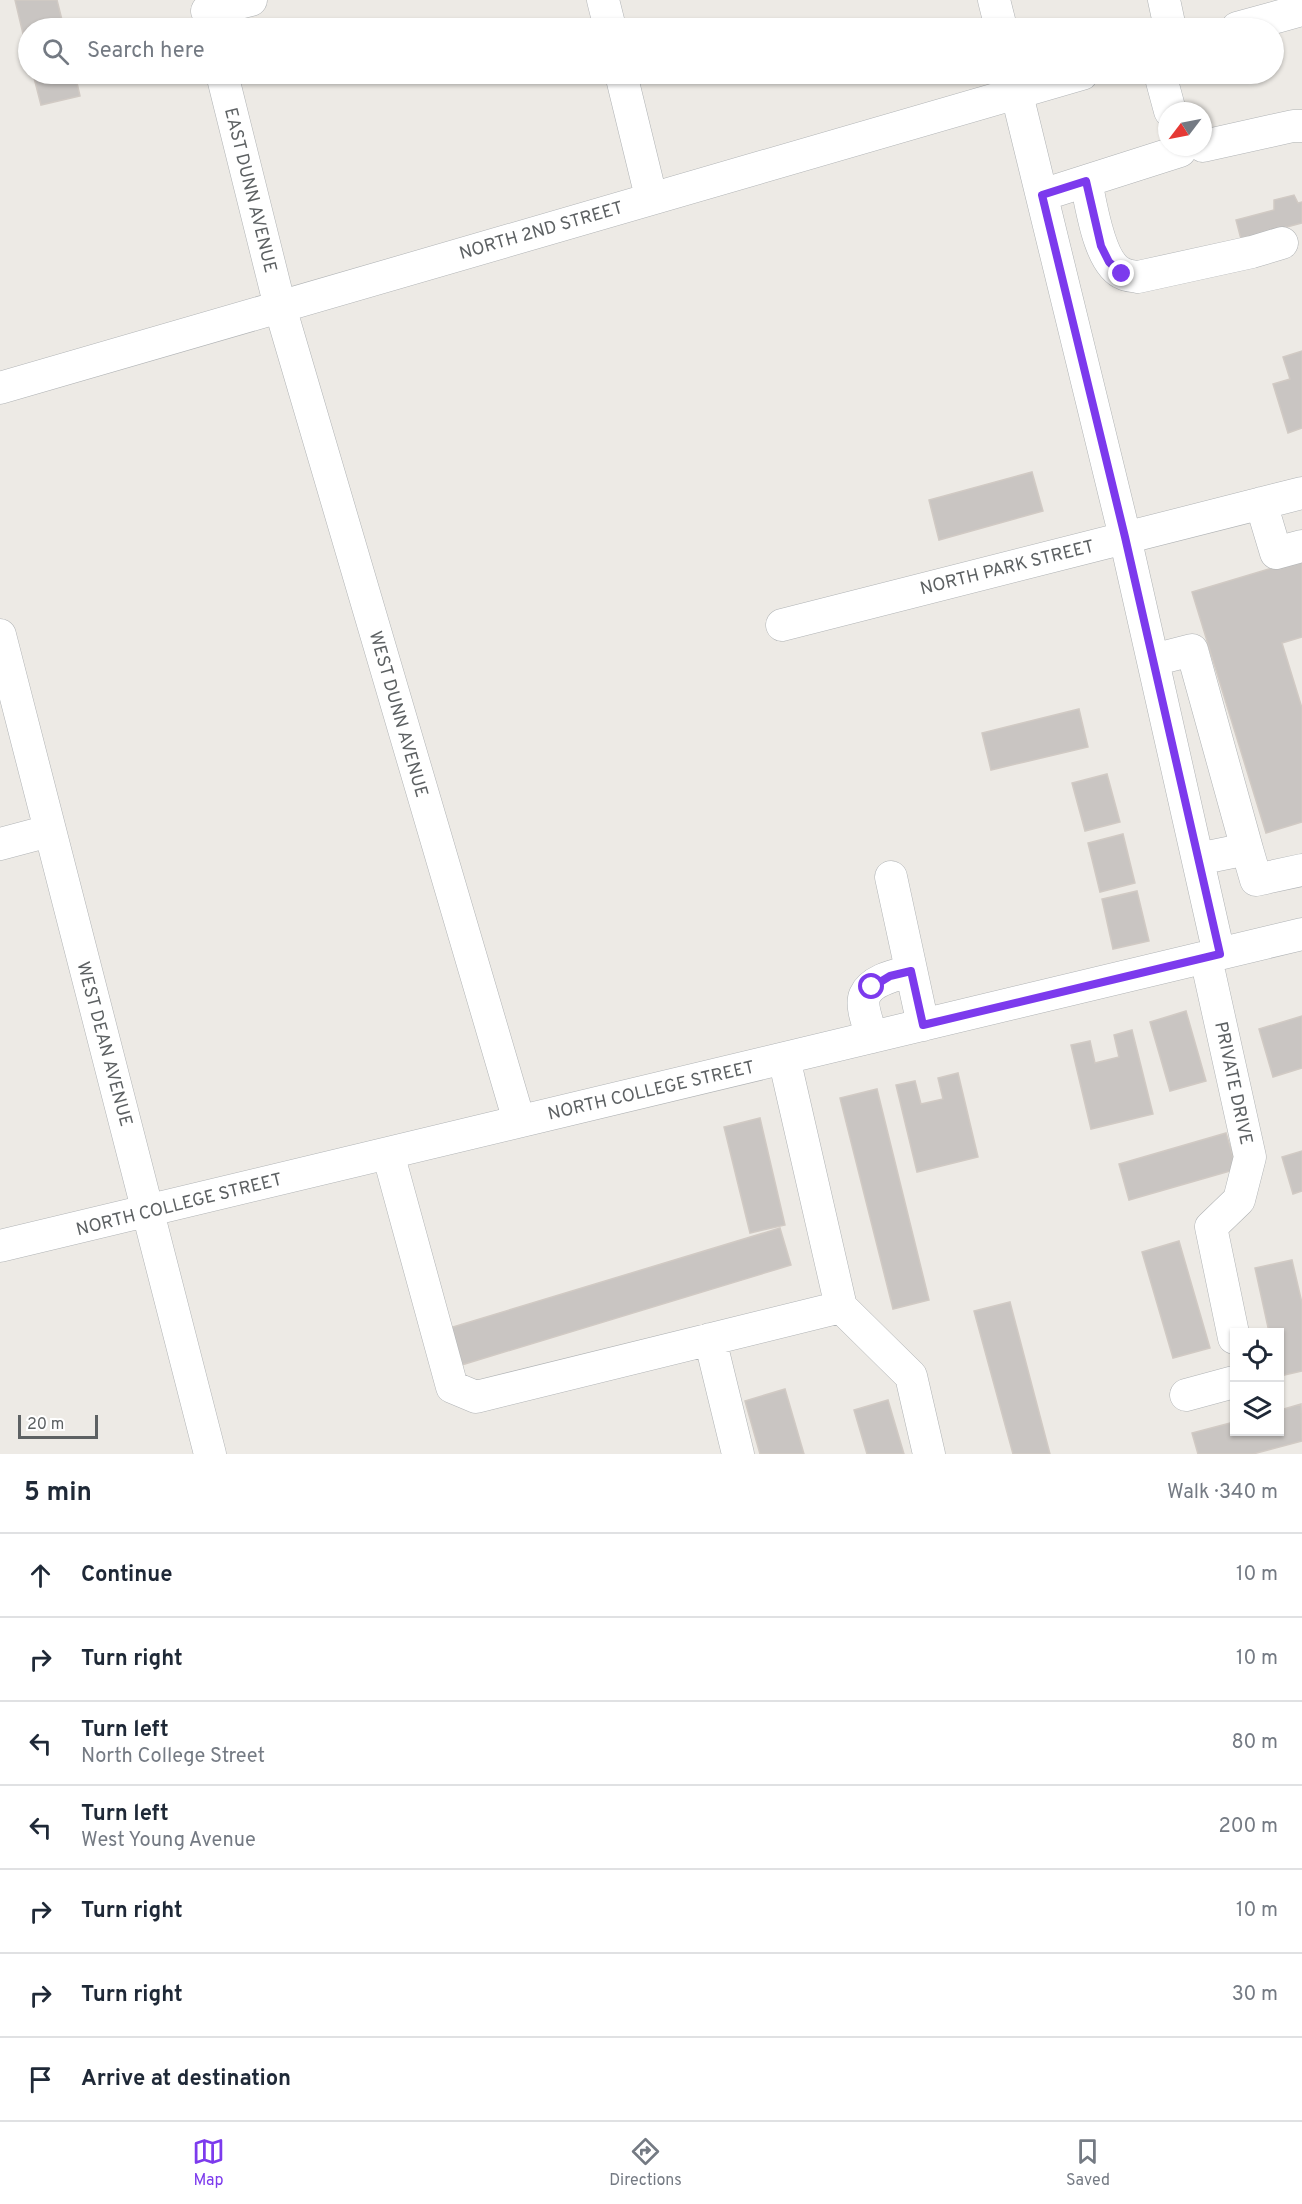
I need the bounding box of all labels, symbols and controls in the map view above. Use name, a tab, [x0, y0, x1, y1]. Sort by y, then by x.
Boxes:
search box	[18, 18, 1284, 84]
icon: search	[39, 35, 72, 68]
text: Search here	[87, 38, 205, 65]
north arrow	[1158, 102, 1212, 156]
street label: EAST DUNN AVENUE	[218, 105, 281, 275]
street label: NORTH 2ND STREET	[457, 197, 626, 266]
route end	[1108, 260, 1134, 286]
street label: NORTH PARK STREET	[918, 536, 1097, 601]
street label: WEST DUNN AVENUE	[363, 629, 432, 800]
street label: WEST DEAN AVENUE	[70, 959, 137, 1129]
route start	[858, 973, 884, 999]
street label: PRIVATE DRIVE	[1208, 1020, 1257, 1147]
street label: NORTH COLLEGE STREET	[546, 1056, 757, 1126]
street label: NORTH COLLEGE STREET	[74, 1169, 285, 1242]
map controls	[1230, 1328, 1284, 1436]
button: locate	[1230, 1328, 1284, 1382]
button: layers	[1230, 1382, 1284, 1436]
scale bar	[18, 1412, 98, 1440]
text: 20 m	[27, 1415, 64, 1435]
text: 5 min	[24, 1477, 92, 1510]
text: Walk · 340 m	[1167, 1480, 1278, 1506]
icon: ahead	[24, 1559, 57, 1592]
text: Continue	[81, 1562, 172, 1589]
text: 10 m	[1236, 1562, 1278, 1588]
icon: right	[24, 1643, 57, 1676]
text: Turn right	[81, 1646, 183, 1673]
text: 10 m	[1236, 1646, 1278, 1672]
text: Turn left	[81, 1717, 169, 1744]
icon: left	[24, 1727, 57, 1760]
text: 80 m	[1232, 1730, 1278, 1756]
text: North College Street	[81, 1744, 265, 1770]
text: Turn left	[81, 1801, 169, 1828]
icon: left	[24, 1811, 57, 1844]
text: 200 m	[1219, 1814, 1278, 1840]
text: West Young Avenue	[81, 1828, 256, 1854]
icon: right	[24, 1895, 57, 1928]
text: Turn right	[81, 1898, 183, 1925]
text: 10 m	[1236, 1898, 1278, 1924]
icon: right	[24, 1979, 57, 2012]
text: Turn right	[81, 1982, 183, 2009]
text: 30 m	[1232, 1982, 1278, 2008]
icon: arrive	[24, 2063, 57, 2096]
text: Arrive at destination	[81, 2066, 291, 2093]
tab: Map	[192, 2135, 225, 2191]
tab: Directions	[609, 2135, 682, 2191]
tab: Saved	[1066, 2135, 1110, 2191]

